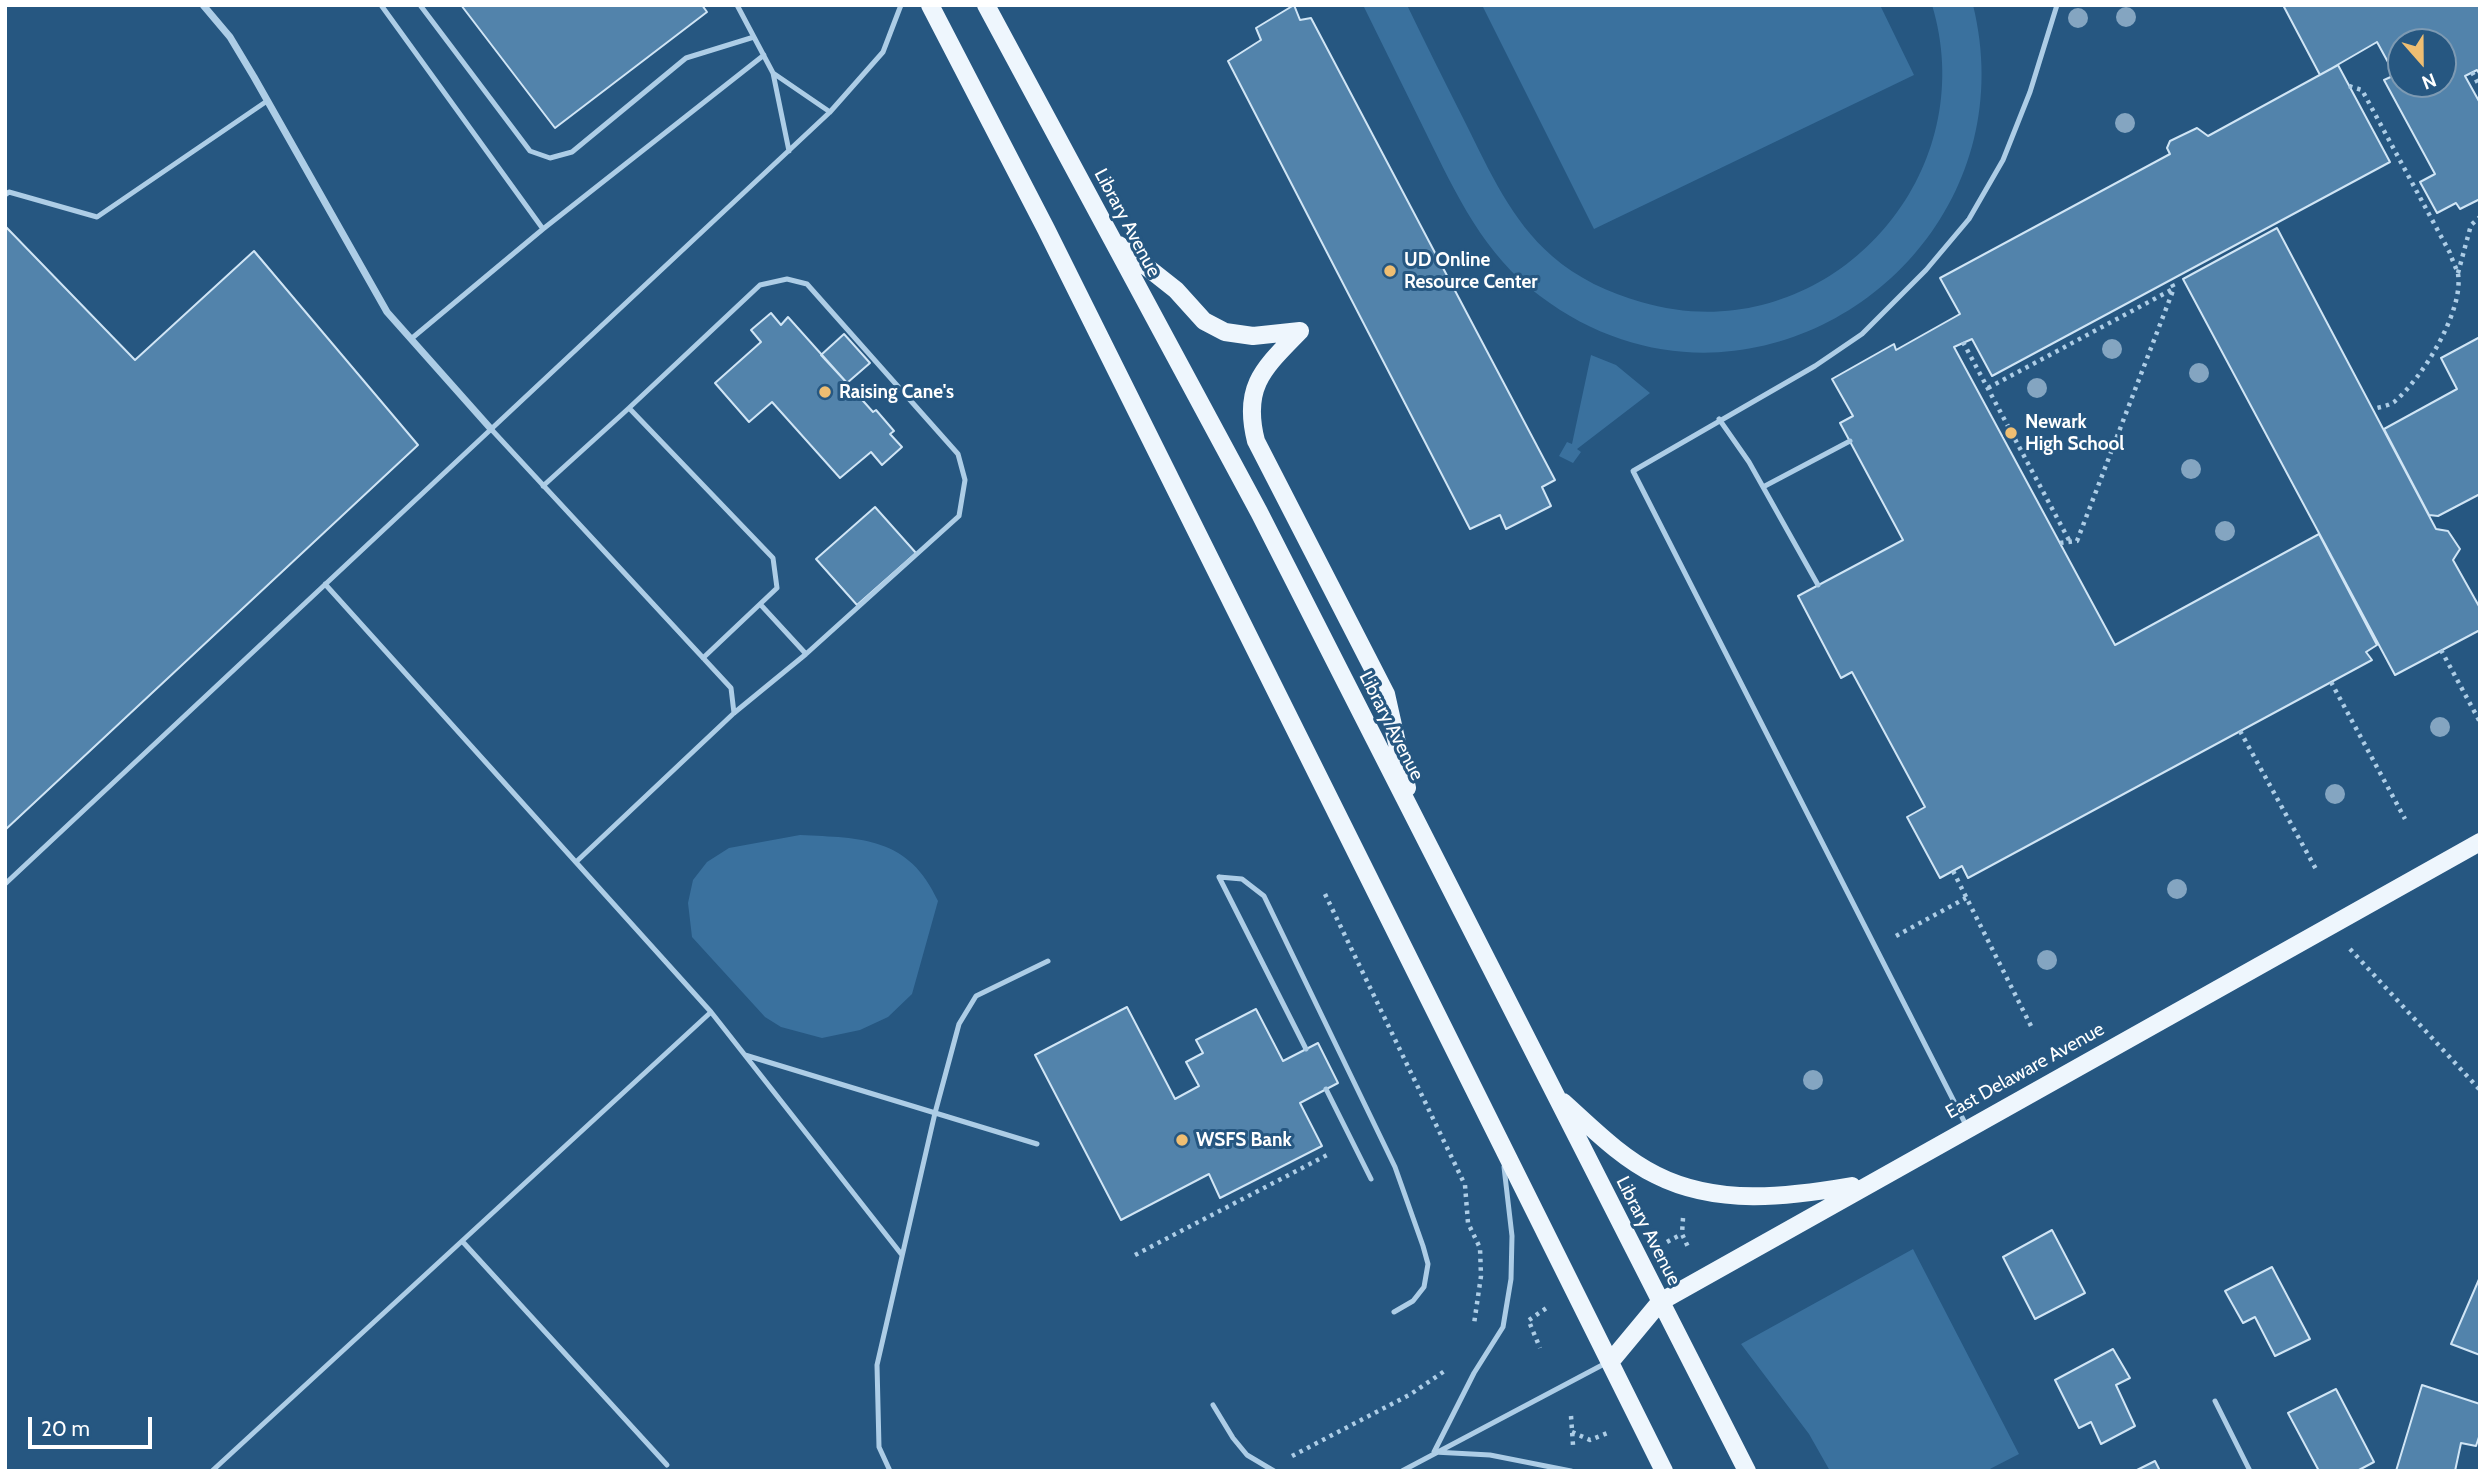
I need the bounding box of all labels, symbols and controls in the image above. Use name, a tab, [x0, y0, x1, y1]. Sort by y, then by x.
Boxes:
north arrow	[2387, 28, 2457, 98]
text: N	[2419, 68, 2439, 94]
street label: Library Avenue	[1089, 165, 1165, 281]
place label: UD Online Resource Center	[1404, 249, 1538, 293]
marker: UD Online Resource Center	[1382, 263, 1398, 279]
place label: Raising Cane's	[839, 381, 954, 403]
marker: Raising Cane's	[817, 384, 833, 400]
place label: Newark High School	[2025, 411, 2124, 455]
marker: Newark High School	[2003, 425, 2019, 441]
street label: Library Avenue	[1354, 668, 1428, 784]
street label: East Delaware Avenue	[1942, 1018, 2108, 1124]
place label: WSFS Bank	[1196, 1129, 1292, 1151]
marker: WSFS Bank	[1174, 1132, 1190, 1148]
street label: Library Avenue	[1611, 1173, 1685, 1289]
scale bar	[32, 1402, 156, 1446]
text: 20 m	[41, 1416, 90, 1441]

